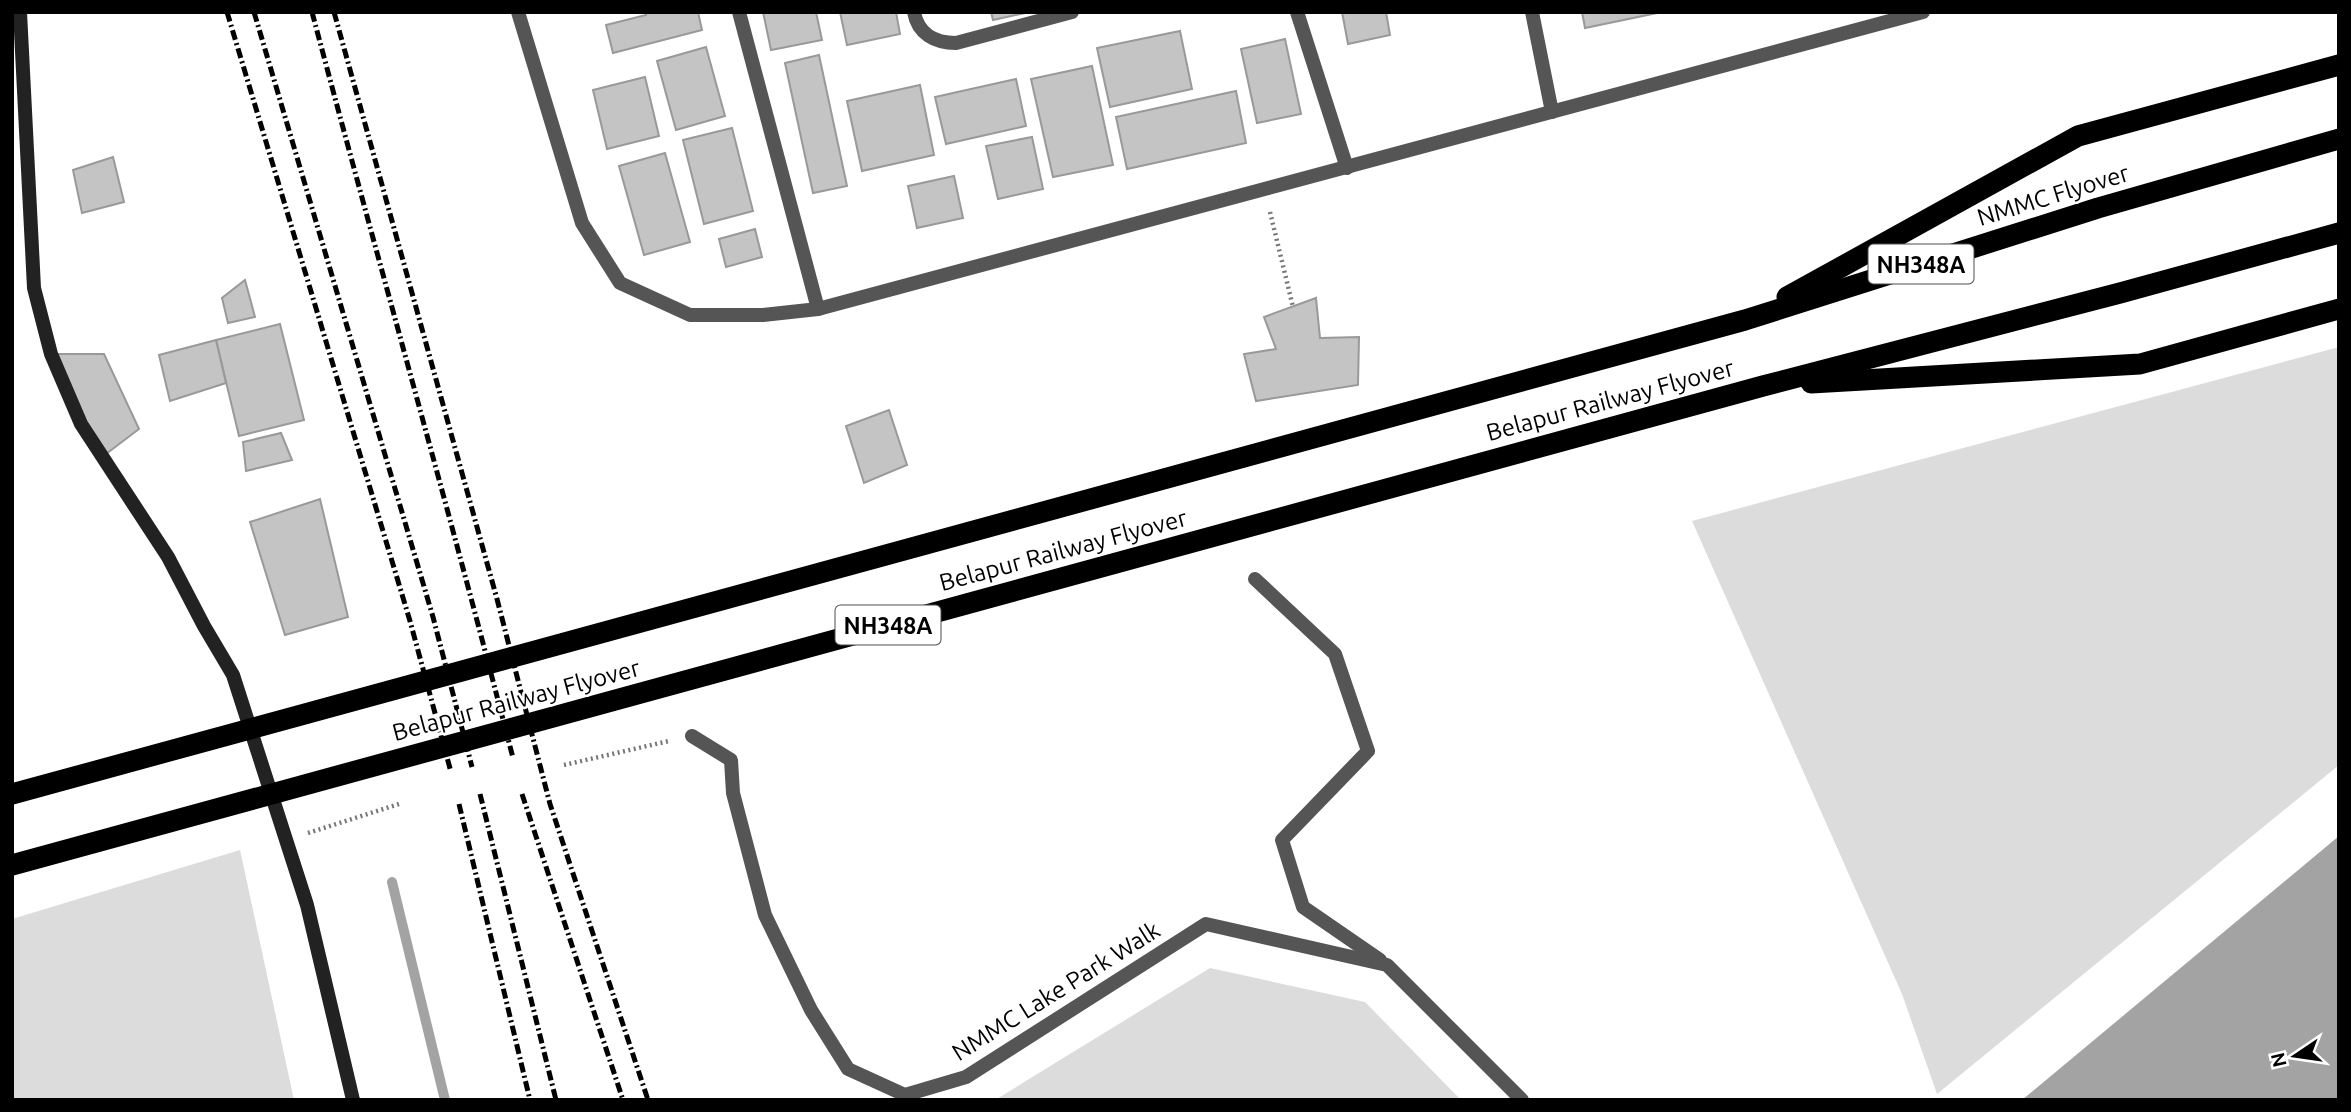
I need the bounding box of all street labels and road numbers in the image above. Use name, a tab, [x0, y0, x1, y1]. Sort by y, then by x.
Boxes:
street label: NMMC Flyover	[1974, 159, 2132, 231]
road number: NH348A	[1868, 244, 1974, 284]
street label: Belapur Railway Flyover	[1483, 354, 1737, 446]
street label: Belapur Railway Flyover	[936, 504, 1190, 596]
road number: NH348A	[836, 606, 940, 645]
street label: Belapur Railway Flyover	[389, 654, 643, 746]
street label: NMMC Lake Park Walk	[947, 916, 1165, 1066]

